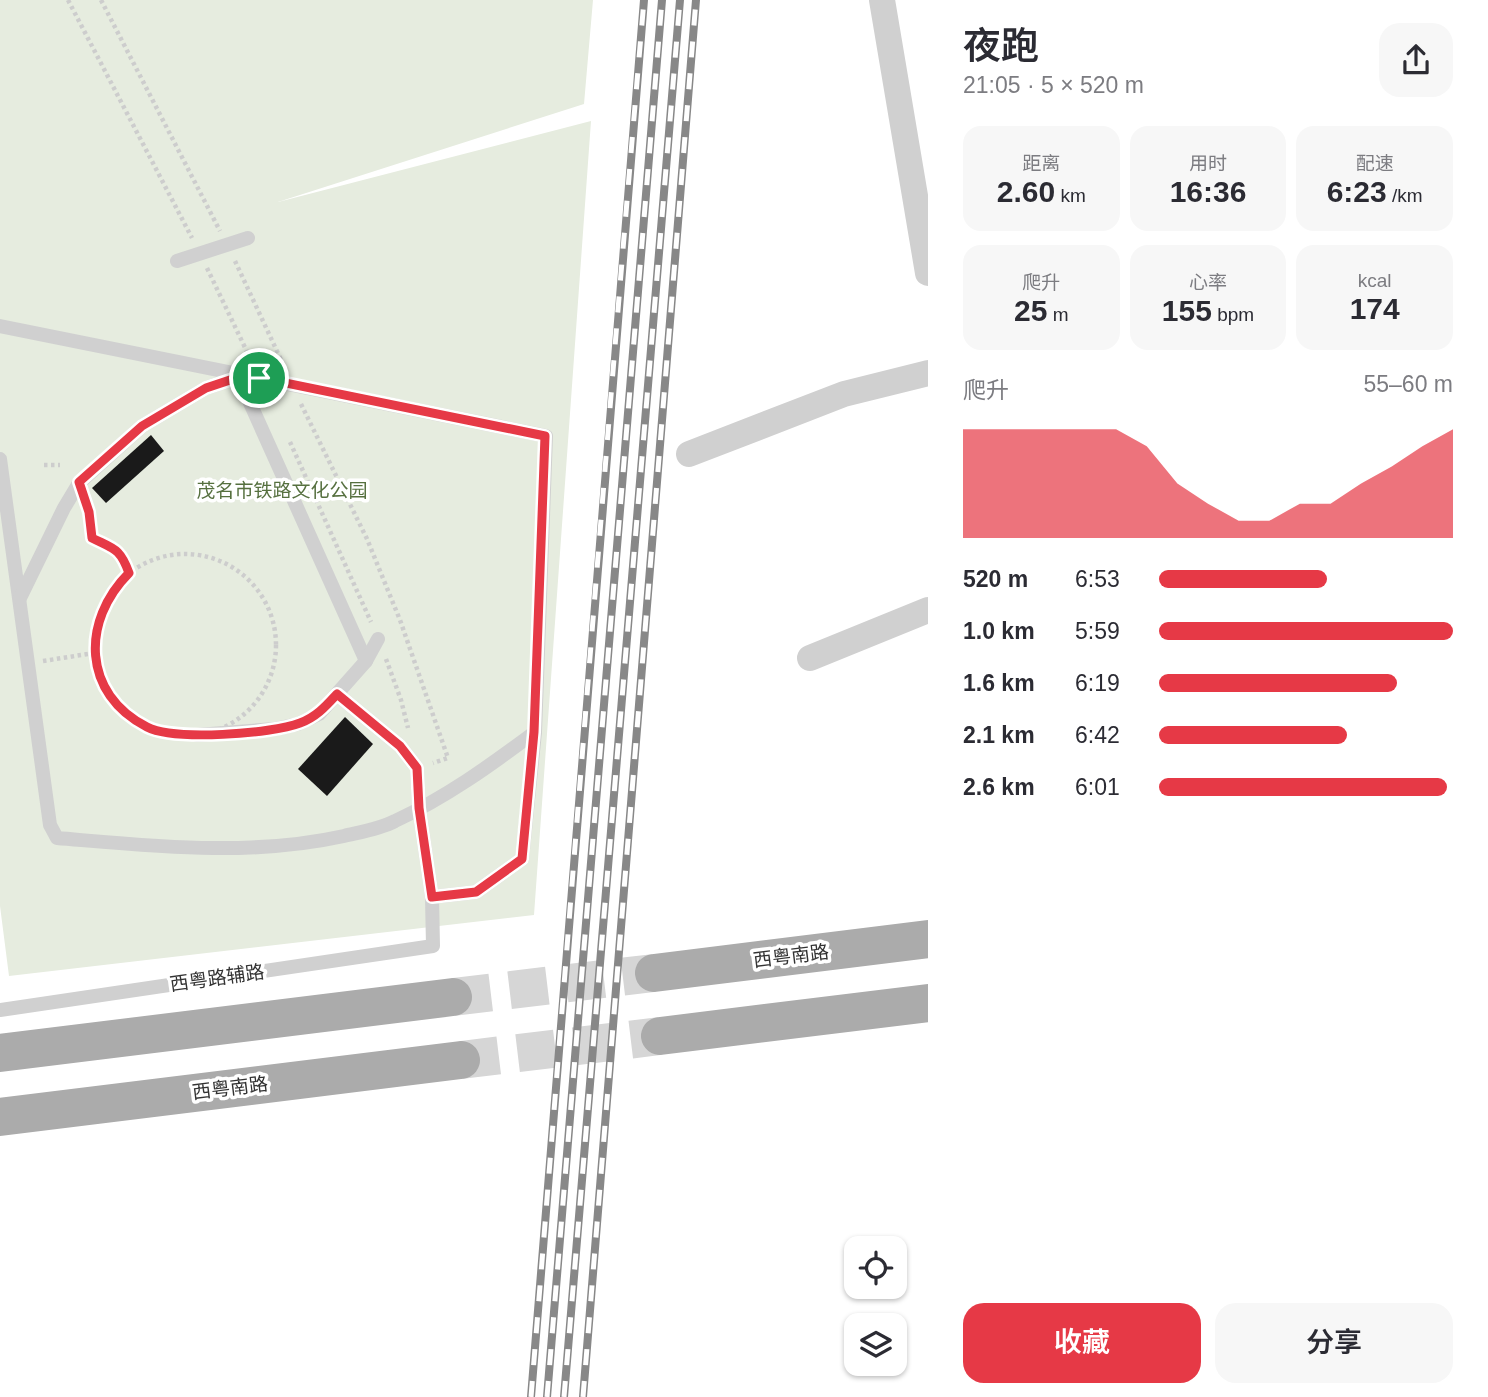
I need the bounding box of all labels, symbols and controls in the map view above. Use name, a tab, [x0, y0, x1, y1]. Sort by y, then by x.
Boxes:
button: share	[1379, 23, 1453, 97]
text: 夜跑	[963, 25, 1039, 67]
text: 21:05 · 5 × 520 m	[963, 72, 1144, 98]
text: 距离	[1022, 153, 1060, 174]
text: 用时	[1189, 153, 1227, 174]
text: 配速	[1356, 153, 1394, 174]
text: 2.60	[997, 175, 1055, 208]
text: 16:36	[1170, 175, 1246, 208]
text: 6:23	[1327, 175, 1387, 208]
text: km	[1055, 185, 1086, 206]
text: /km	[1387, 185, 1423, 206]
text: kcal	[1358, 270, 1392, 291]
text: 爬升	[1022, 272, 1060, 293]
text: 心率	[1189, 272, 1227, 293]
text: 174	[1350, 292, 1400, 325]
text: 25	[1014, 294, 1047, 327]
text: 155	[1162, 294, 1212, 327]
text: m	[1047, 304, 1069, 325]
text: bpm	[1212, 304, 1254, 325]
pin	[229, 348, 289, 408]
icon: arrive	[240, 359, 278, 397]
text: 55–60 m	[1363, 371, 1453, 397]
text: 爬升	[963, 377, 1009, 403]
park label: 茂名市铁路文化公园	[196, 480, 368, 501]
text: 520 m	[963, 566, 1028, 592]
text: 6:53	[1075, 566, 1120, 592]
text: 1.0 km	[963, 618, 1035, 644]
text: 5:59	[1075, 618, 1120, 644]
text: 1.6 km	[963, 670, 1035, 696]
text: 6:19	[1075, 670, 1120, 696]
text: 2.1 km	[963, 722, 1035, 748]
text: 6:42	[1075, 722, 1120, 748]
text: 2.6 km	[963, 774, 1035, 800]
text: 6:01	[1075, 774, 1120, 800]
street label: 西粤南路	[752, 941, 830, 971]
street label: 西粤路辅路	[168, 961, 266, 995]
street label: 西粤南路	[191, 1073, 269, 1103]
map controls	[844, 1236, 907, 1376]
button: locate	[844, 1236, 907, 1299]
button: 收藏	[963, 1303, 1201, 1383]
button: 分享	[1215, 1303, 1453, 1383]
button: layers	[844, 1313, 907, 1376]

